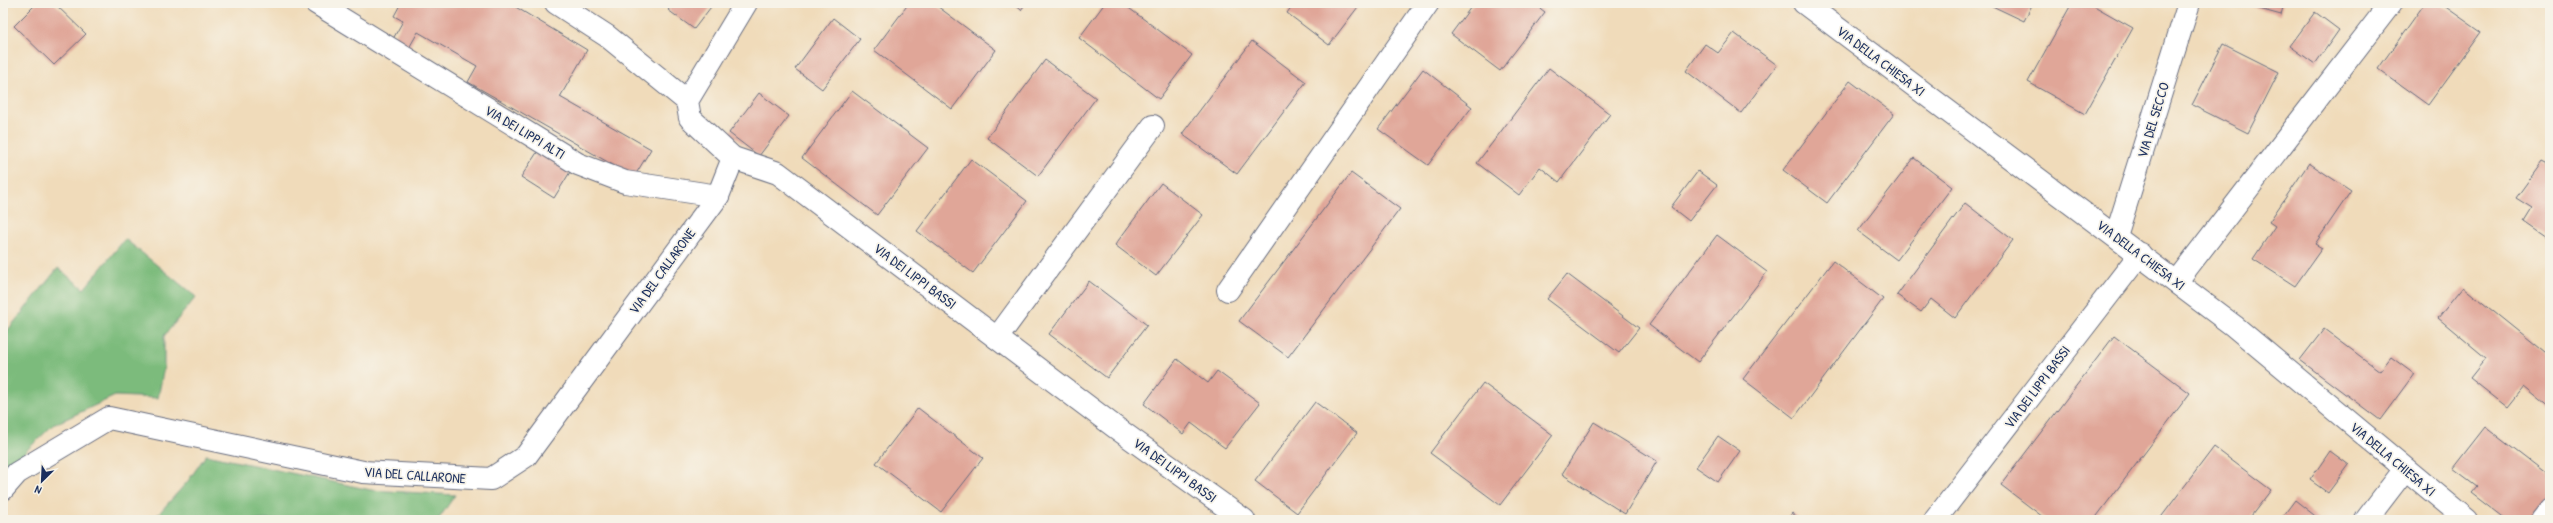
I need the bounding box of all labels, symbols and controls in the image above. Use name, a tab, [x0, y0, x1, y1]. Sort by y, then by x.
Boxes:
street label: VIA DELLA CHIESA XI	[1833, 21, 1930, 100]
street label: VIA DEL SECCO	[2132, 79, 2173, 160]
street label: VIA DEI LIPPI ALTI	[481, 100, 569, 163]
street label: VIA DELLA CHIESA XI	[2093, 215, 2190, 294]
street label: VIA DEL CALLARONE	[624, 224, 699, 318]
street label: VIA DEI LIPPI BASSI	[870, 238, 961, 313]
street label: VIA DEI LIPPI BASSI	[1999, 341, 2074, 432]
street label: VIA DELLA CHIESA XI	[2346, 417, 2440, 500]
street label: VIA DEI LIPPI BASSI	[1130, 433, 1221, 506]
north arrow	[22, 461, 62, 501]
street label: VIA DEL CALLARONE	[363, 461, 467, 488]
text: N	[32, 482, 43, 498]

